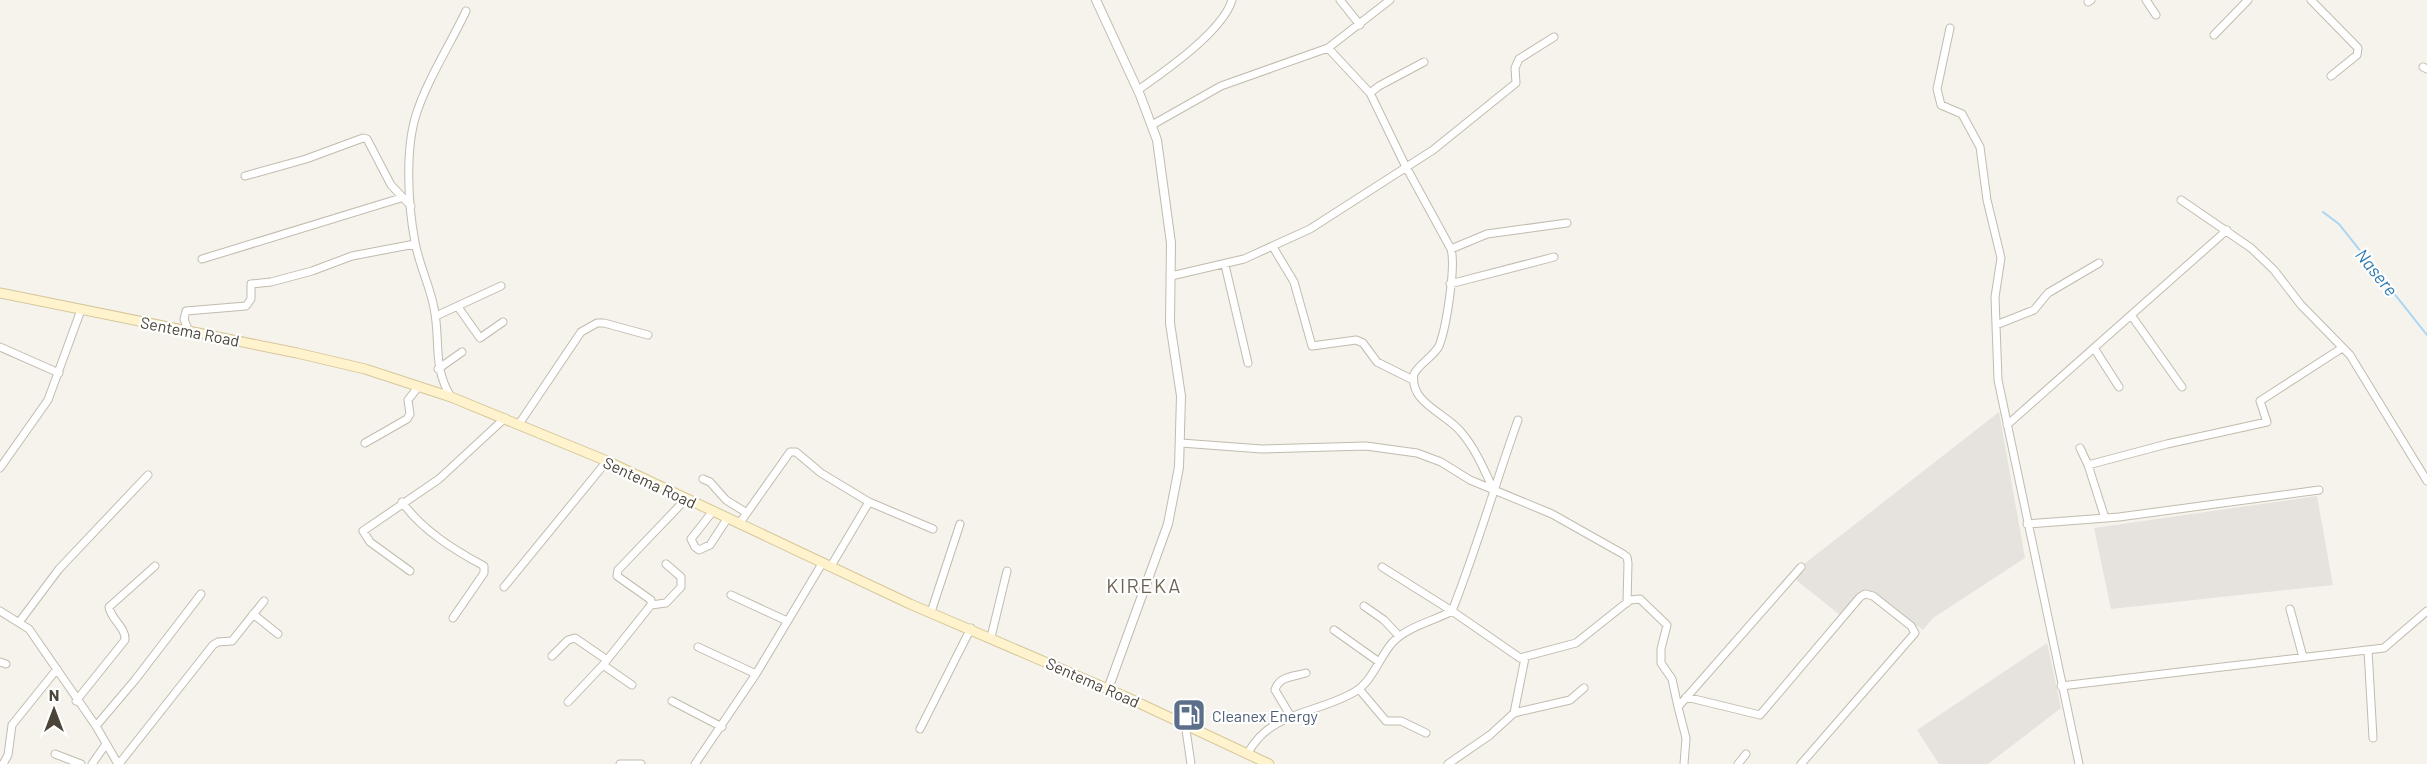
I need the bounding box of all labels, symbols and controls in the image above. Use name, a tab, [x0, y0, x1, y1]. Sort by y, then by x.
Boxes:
water label: Nasere	[2351, 244, 2403, 300]
street label: Sentema Road	[139, 312, 241, 350]
street label: Sentema Road	[600, 452, 700, 512]
district label: KIREKA	[1106, 573, 1182, 597]
street label: Sentema Road	[1043, 653, 1143, 711]
north arrow	[24, 680, 84, 740]
text: N	[49, 685, 59, 704]
fuel station icon: Cleanex Energy	[1171, 697, 1207, 733]
place label: Cleanex Energy	[1212, 706, 1319, 725]

